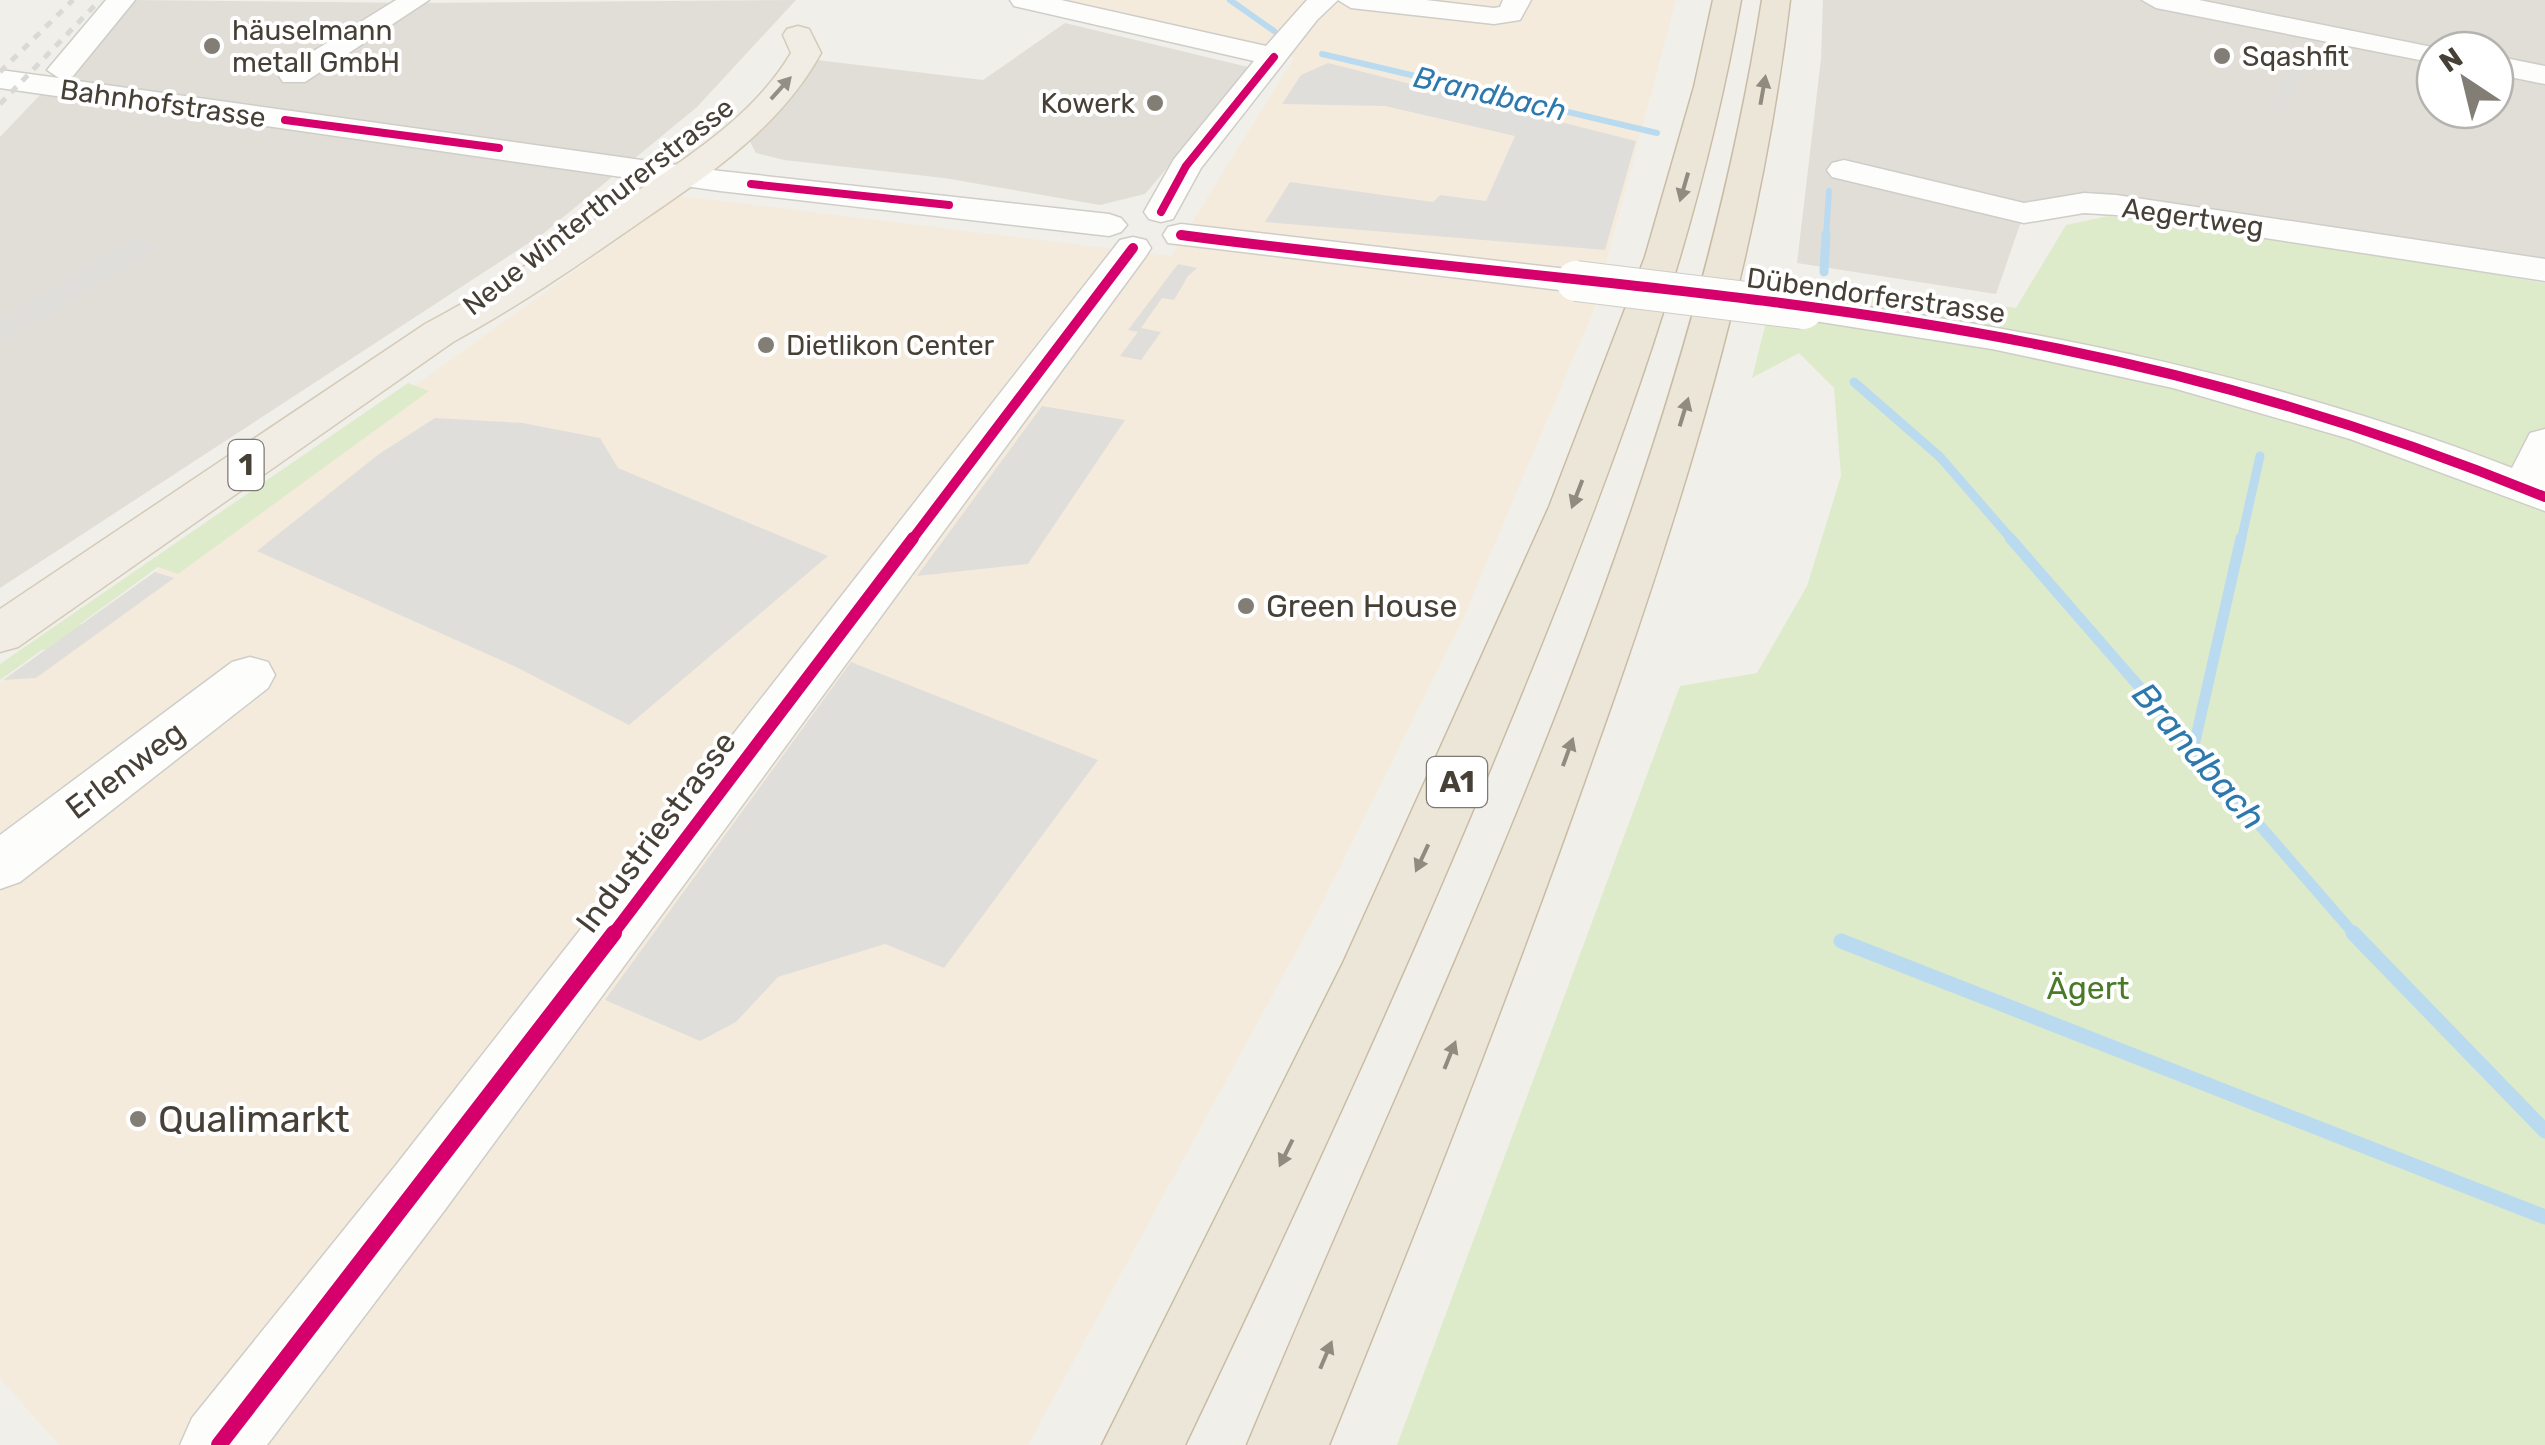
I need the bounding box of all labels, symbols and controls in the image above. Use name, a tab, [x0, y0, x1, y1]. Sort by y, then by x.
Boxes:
place label: häuselmann metall GmbH	[232, 14, 400, 79]
north arrow	[2415, 30, 2515, 130]
marker: häuselmann metall GmbH	[201, 35, 223, 57]
place label: Sqashfit	[2242, 40, 2349, 73]
text: N	[2433, 41, 2469, 79]
marker: Sqashfit	[2211, 45, 2233, 67]
water label: Brandbach	[1410, 59, 1570, 129]
street label: Bahnhofstrasse	[58, 73, 268, 134]
one-way arrow	[1756, 74, 1771, 105]
one-way arrow	[770, 76, 792, 101]
place label: Kowerk	[1040, 87, 1136, 120]
street label: Neue Winterthurerstrasse	[456, 91, 740, 322]
marker: Kowerk	[1144, 92, 1166, 114]
one-way arrow	[1675, 172, 1691, 203]
street label: Aegertweg	[2120, 191, 2266, 244]
street label: Dübendorferstrasse	[1744, 261, 2007, 330]
place label: Dietlikon Center	[786, 329, 995, 362]
marker: Dietlikon Center	[755, 334, 777, 356]
one-way arrow	[1677, 396, 1692, 426]
road number: 1	[228, 440, 264, 490]
one-way arrow	[1569, 480, 1585, 510]
place label: Green House	[1266, 587, 1457, 625]
marker: Green House	[1235, 595, 1257, 617]
water label: Brandbach	[2124, 674, 2274, 838]
street label: Erlenweg	[58, 713, 192, 827]
street label: Industriestrasse	[568, 724, 744, 940]
one-way arrow	[1561, 737, 1576, 767]
road number: A1	[1427, 757, 1487, 807]
one-way arrow	[1414, 844, 1431, 873]
park label: Ägert	[2047, 969, 2129, 1007]
one-way arrow	[1442, 1040, 1458, 1070]
place label: Qualimarkt	[158, 1096, 350, 1142]
marker: Qualimarkt	[127, 1108, 149, 1130]
one-way arrow	[1277, 1138, 1294, 1167]
one-way arrow	[1318, 1340, 1334, 1370]

